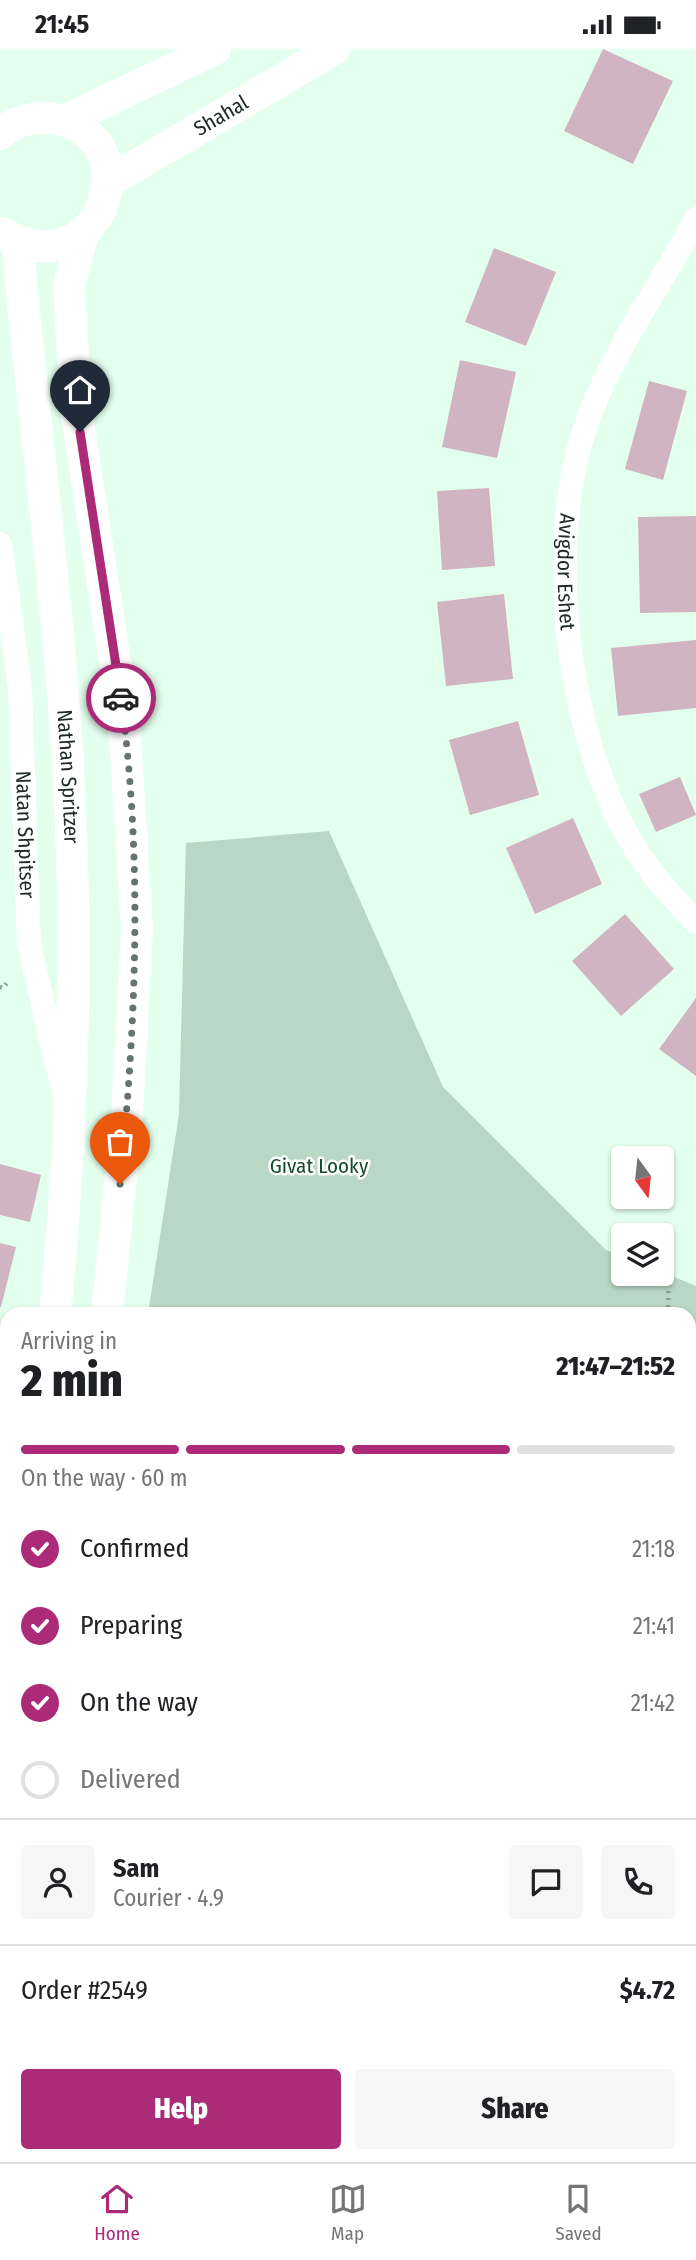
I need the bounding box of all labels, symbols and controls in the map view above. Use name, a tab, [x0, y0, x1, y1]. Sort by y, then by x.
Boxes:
text: 21:45	[35, 9, 89, 40]
street label: Shahal	[189, 89, 253, 142]
pin	[50, 360, 110, 432]
icon: home	[61, 371, 99, 409]
street label: Avigdor Eshet	[552, 512, 581, 632]
courier	[86, 663, 156, 733]
icon: car	[102, 679, 140, 717]
street label: Nathan Spritzer	[51, 708, 85, 845]
street label: Natan Shpitser	[10, 770, 40, 899]
pin	[90, 1112, 150, 1184]
icon: bag	[101, 1123, 139, 1161]
north arrow	[611, 1146, 674, 1209]
map controls	[611, 1146, 674, 1286]
park label: Givat Looky	[270, 1153, 369, 1179]
button: layers	[611, 1223, 674, 1286]
text: Arriving in	[21, 1327, 117, 1355]
text: 21:47–21:52	[556, 1351, 675, 1382]
text: 2 min	[21, 1353, 123, 1408]
text: On the way · 60 m	[21, 1464, 188, 1492]
icon: check	[21, 1530, 59, 1568]
text: Confirmed	[80, 1533, 190, 1564]
text: 21:18	[632, 1535, 675, 1563]
icon: check	[21, 1607, 59, 1645]
text: Preparing	[80, 1610, 182, 1641]
text: 21:41	[633, 1612, 675, 1640]
icon: check	[21, 1684, 59, 1722]
text: On the way	[80, 1687, 198, 1718]
text: 21:42	[631, 1689, 675, 1717]
text: Delivered	[80, 1764, 181, 1795]
button: person	[21, 1845, 95, 1919]
button: chat	[509, 1845, 583, 1919]
button: phone	[601, 1845, 675, 1919]
text: Sam	[113, 1853, 159, 1884]
text: Courier · 4.9	[113, 1884, 224, 1912]
text: Order #2549	[21, 1975, 148, 2006]
text: $4.72	[620, 1975, 675, 2006]
button: Help	[21, 2069, 341, 2149]
button: Share	[355, 2069, 675, 2149]
tab: Home	[94, 2180, 140, 2245]
tab: Map	[329, 2180, 367, 2245]
tab: Saved	[555, 2180, 602, 2245]

